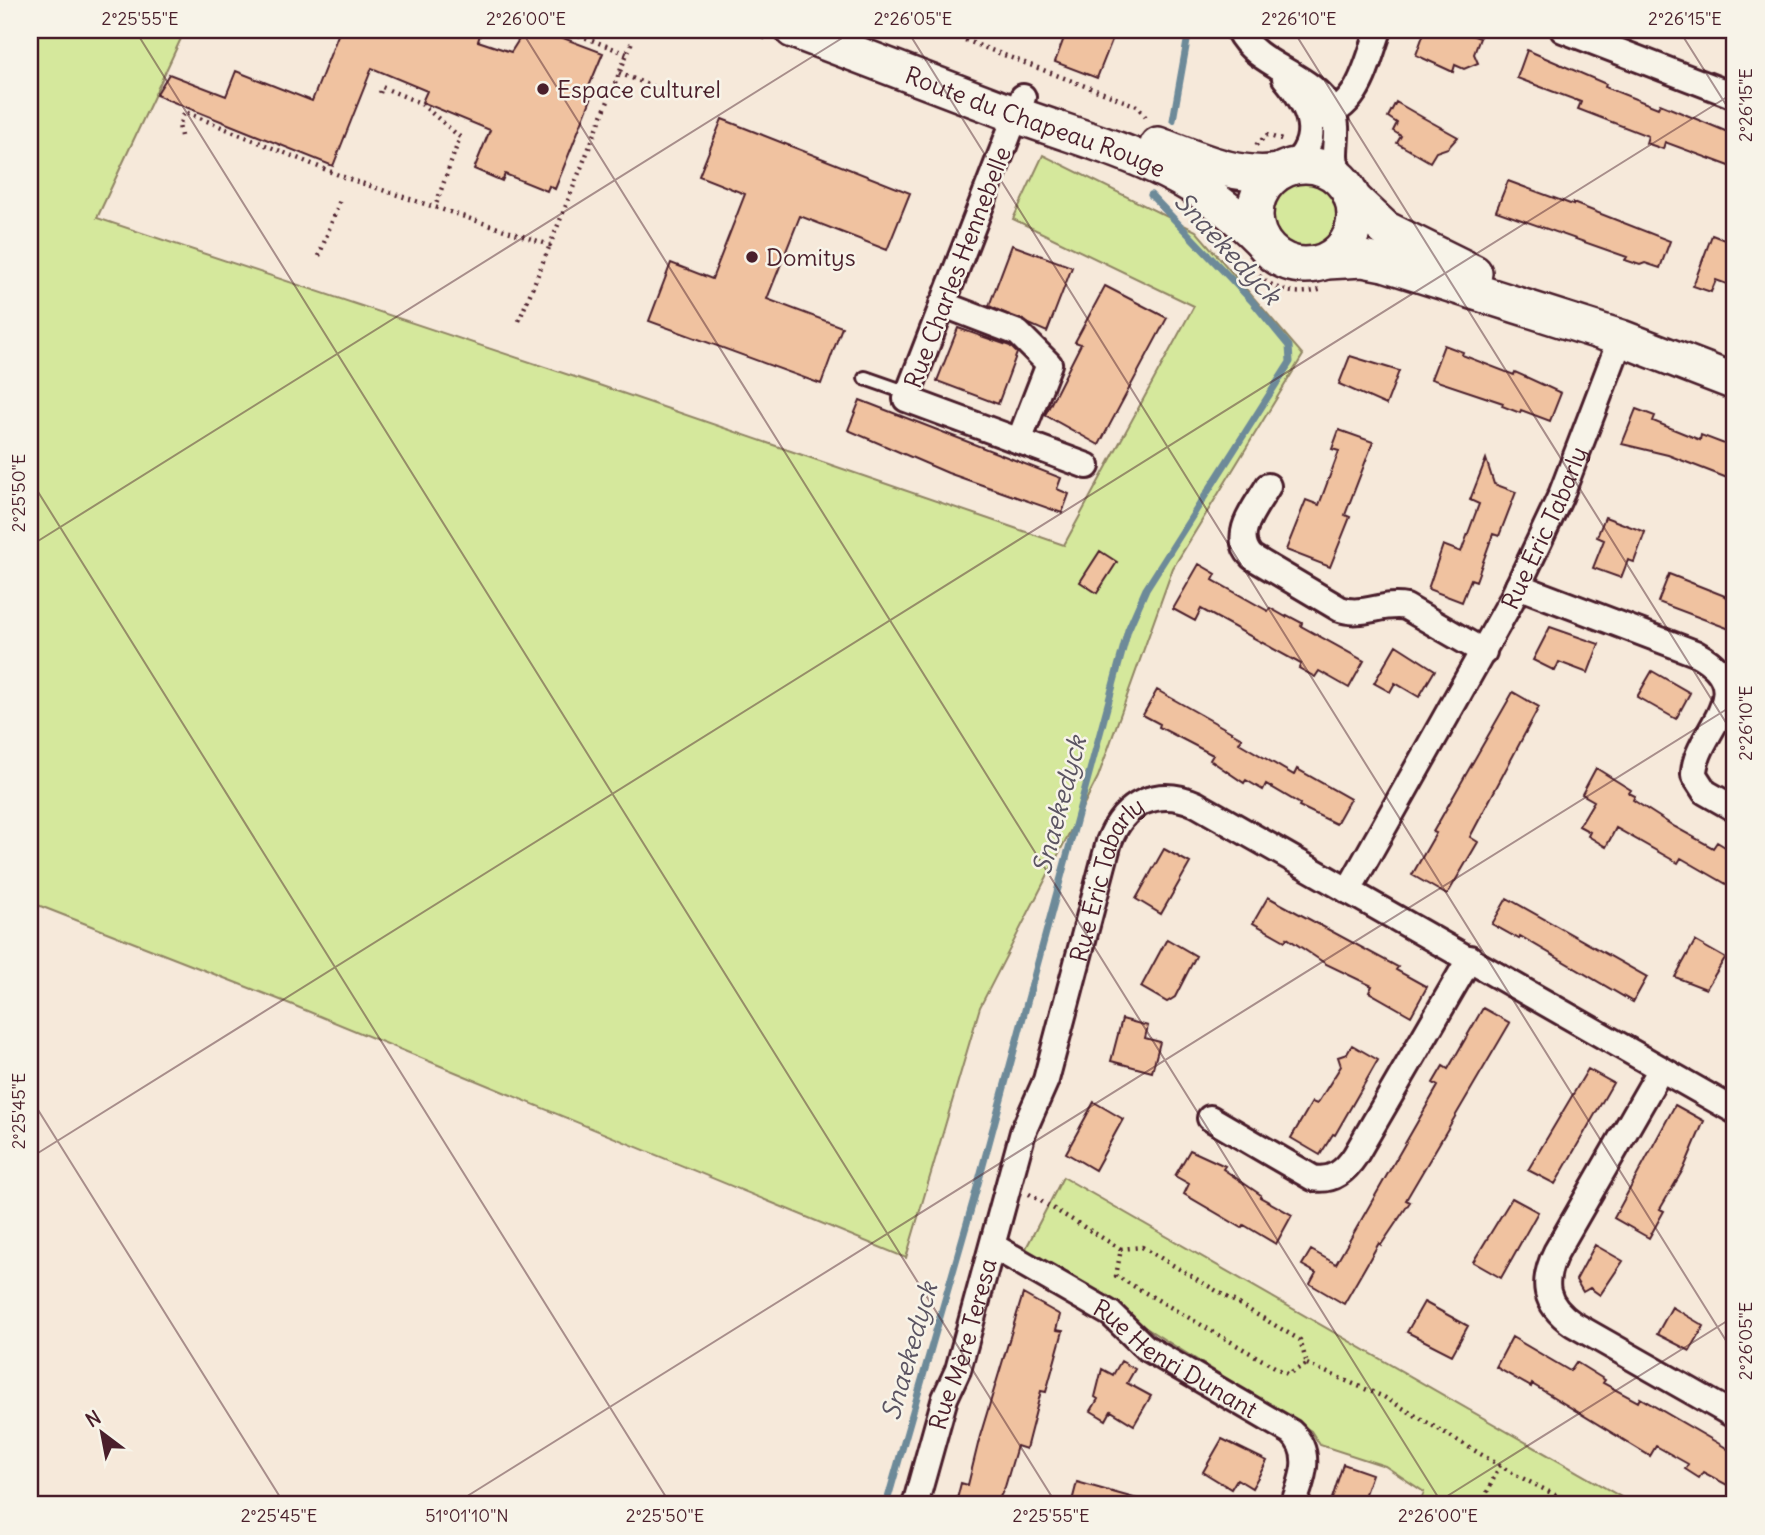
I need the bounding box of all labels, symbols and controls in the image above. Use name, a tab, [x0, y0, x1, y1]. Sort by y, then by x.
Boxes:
text: 2°25'55"E	[102, 7, 178, 30]
text: 2°26'00"E	[486, 7, 566, 30]
text: 2°26'05"E	[874, 7, 952, 30]
text: 2°26'10"E	[1261, 7, 1337, 30]
text: 2°26'15"E	[1648, 7, 1722, 30]
street label: Route du Chapeau Rouge	[901, 59, 1170, 183]
text: 2°26'15"E	[1734, 68, 1757, 142]
place label: Espace culturel	[557, 74, 721, 104]
marker: Espace culturel	[535, 81, 551, 97]
street label: Rue Charles Hennebelle	[897, 142, 1017, 392]
water label: Snaekedyck	[1168, 185, 1290, 312]
place label: Domitys	[766, 242, 856, 272]
marker: Domitys	[744, 249, 760, 265]
street label: Rue Éric Tabarly	[1494, 442, 1593, 614]
text: 2°25'50"E	[7, 454, 30, 532]
text: 2°26'10"E	[1734, 685, 1757, 761]
water label: Snaekedyck	[1025, 731, 1094, 878]
street label: Rue Éric Tabarly	[1063, 790, 1149, 965]
text: 2°25'45"E	[7, 1073, 30, 1149]
street label: Rue Mère Teresa	[922, 1255, 1003, 1433]
water label: Snaekedyck	[874, 1277, 945, 1424]
street label: Rue Henri Dunant	[1088, 1292, 1263, 1424]
text: 2°26'05"E	[1734, 1302, 1757, 1380]
north arrow	[66, 1398, 136, 1468]
text: N	[81, 1405, 105, 1432]
text: 2°25'45"E	[241, 1504, 317, 1527]
text: 51°01'10"N	[425, 1504, 509, 1527]
text: 2°25'50"E	[626, 1504, 704, 1527]
text: 2°25'55"E	[1013, 1504, 1089, 1527]
text: 2°26'00"E	[1398, 1504, 1478, 1527]

